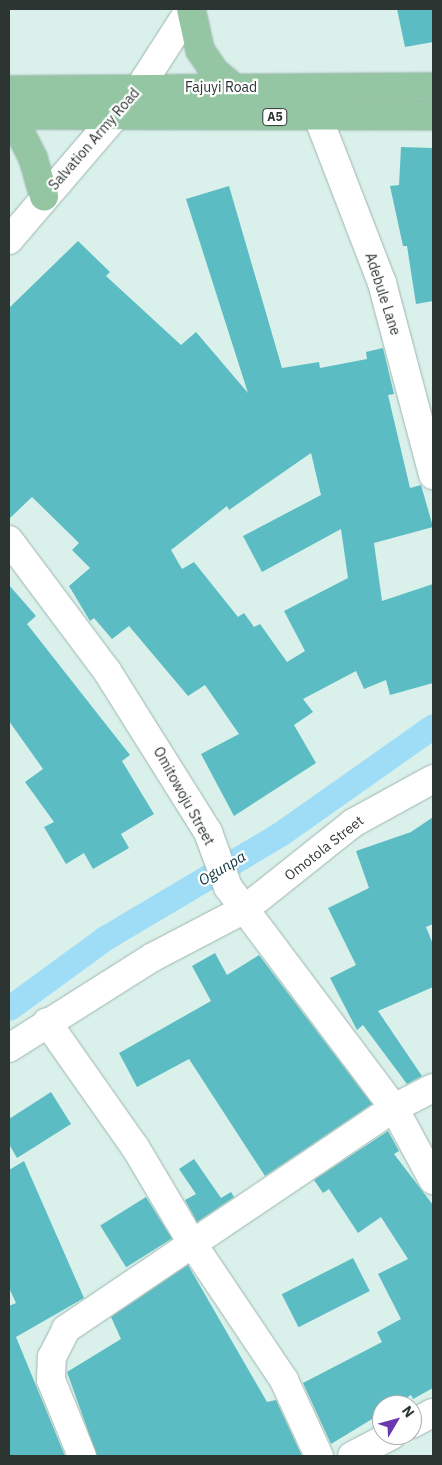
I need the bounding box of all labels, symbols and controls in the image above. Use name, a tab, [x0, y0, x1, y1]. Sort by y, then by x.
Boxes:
street label: Fajuyi Road	[185, 79, 257, 95]
street label: Salvation Army Road	[45, 85, 143, 193]
road number: A5	[261, 108, 289, 126]
street label: Adebule Lane	[362, 251, 404, 337]
street label: Omitowoju Street	[150, 744, 218, 848]
street label: Omotola Street	[281, 812, 367, 884]
water label: Ogunpa	[195, 847, 249, 889]
north arrow	[372, 1395, 422, 1445]
text: N	[398, 1402, 418, 1421]

